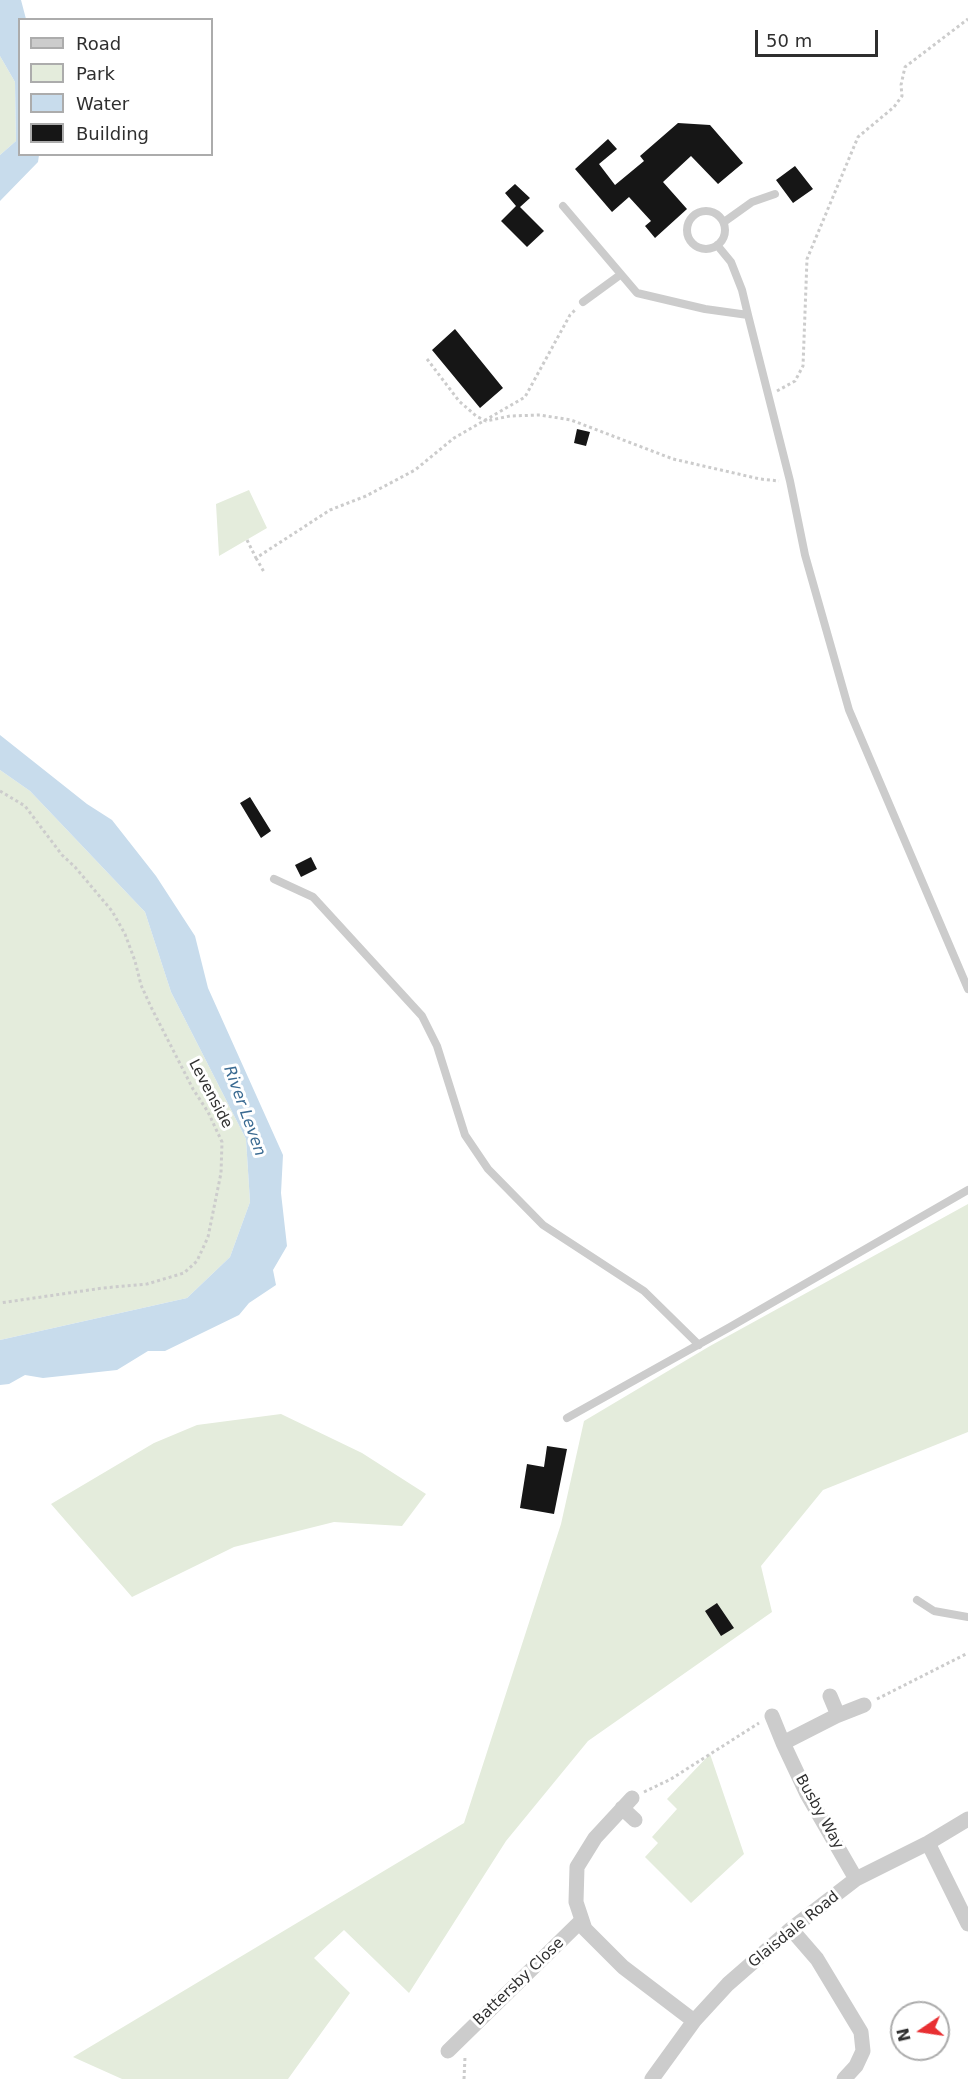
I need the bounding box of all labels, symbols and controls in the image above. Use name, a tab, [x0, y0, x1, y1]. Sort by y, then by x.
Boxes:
legend	[18, 18, 213, 156]
scale bar	[758, 18, 881, 56]
text: 50 m	[766, 30, 812, 51]
text: Road	[76, 33, 121, 54]
text: Park	[76, 63, 115, 84]
text: Water	[76, 93, 129, 114]
text: Building	[76, 123, 149, 144]
street label: Levenside	[184, 1056, 236, 1132]
water label: River Leven	[219, 1063, 269, 1159]
street label: Busby Way	[791, 1771, 847, 1853]
street label: Glaisdale Road	[745, 1888, 843, 1972]
street label: Battersby Close	[470, 1934, 568, 2030]
north arrow	[890, 2001, 950, 2061]
text: N	[893, 2026, 915, 2043]

